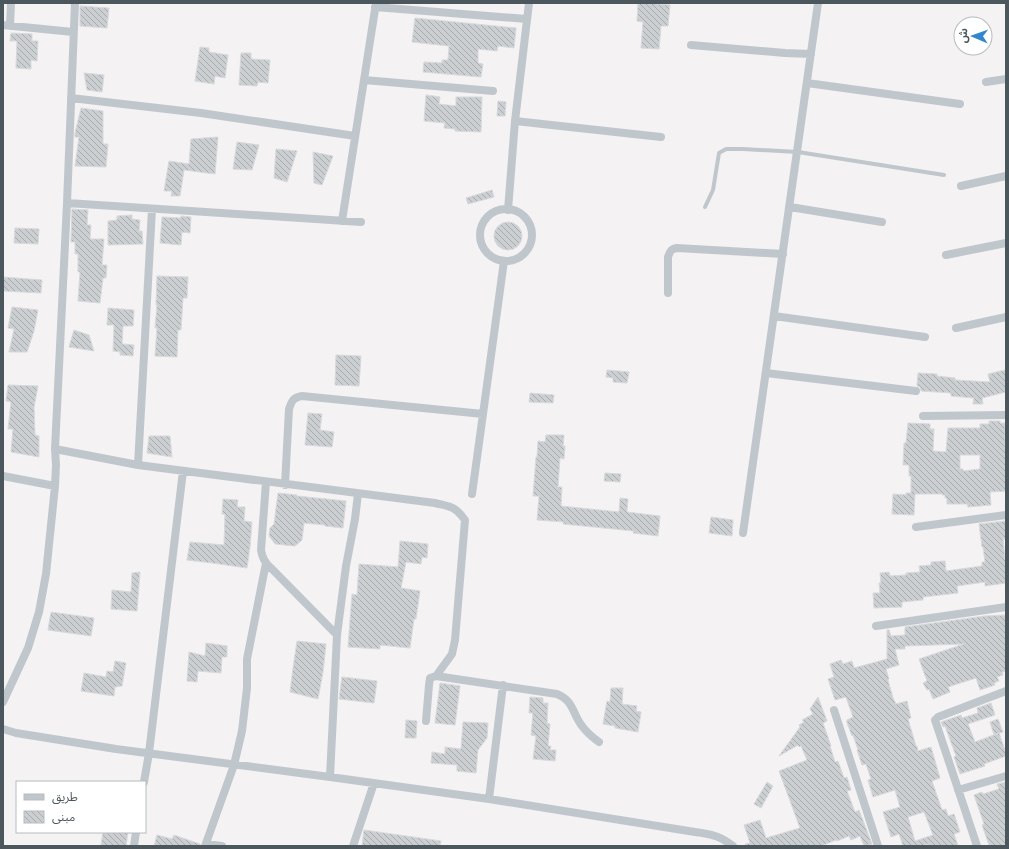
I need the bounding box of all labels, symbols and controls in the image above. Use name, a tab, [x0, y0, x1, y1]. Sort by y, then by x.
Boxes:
north arrow	[953, 16, 993, 56]
text: ش	[955, 28, 971, 43]
legend	[16, 781, 146, 833]
text: طريق	[52, 788, 78, 805]
text: مبنى	[52, 808, 75, 825]

